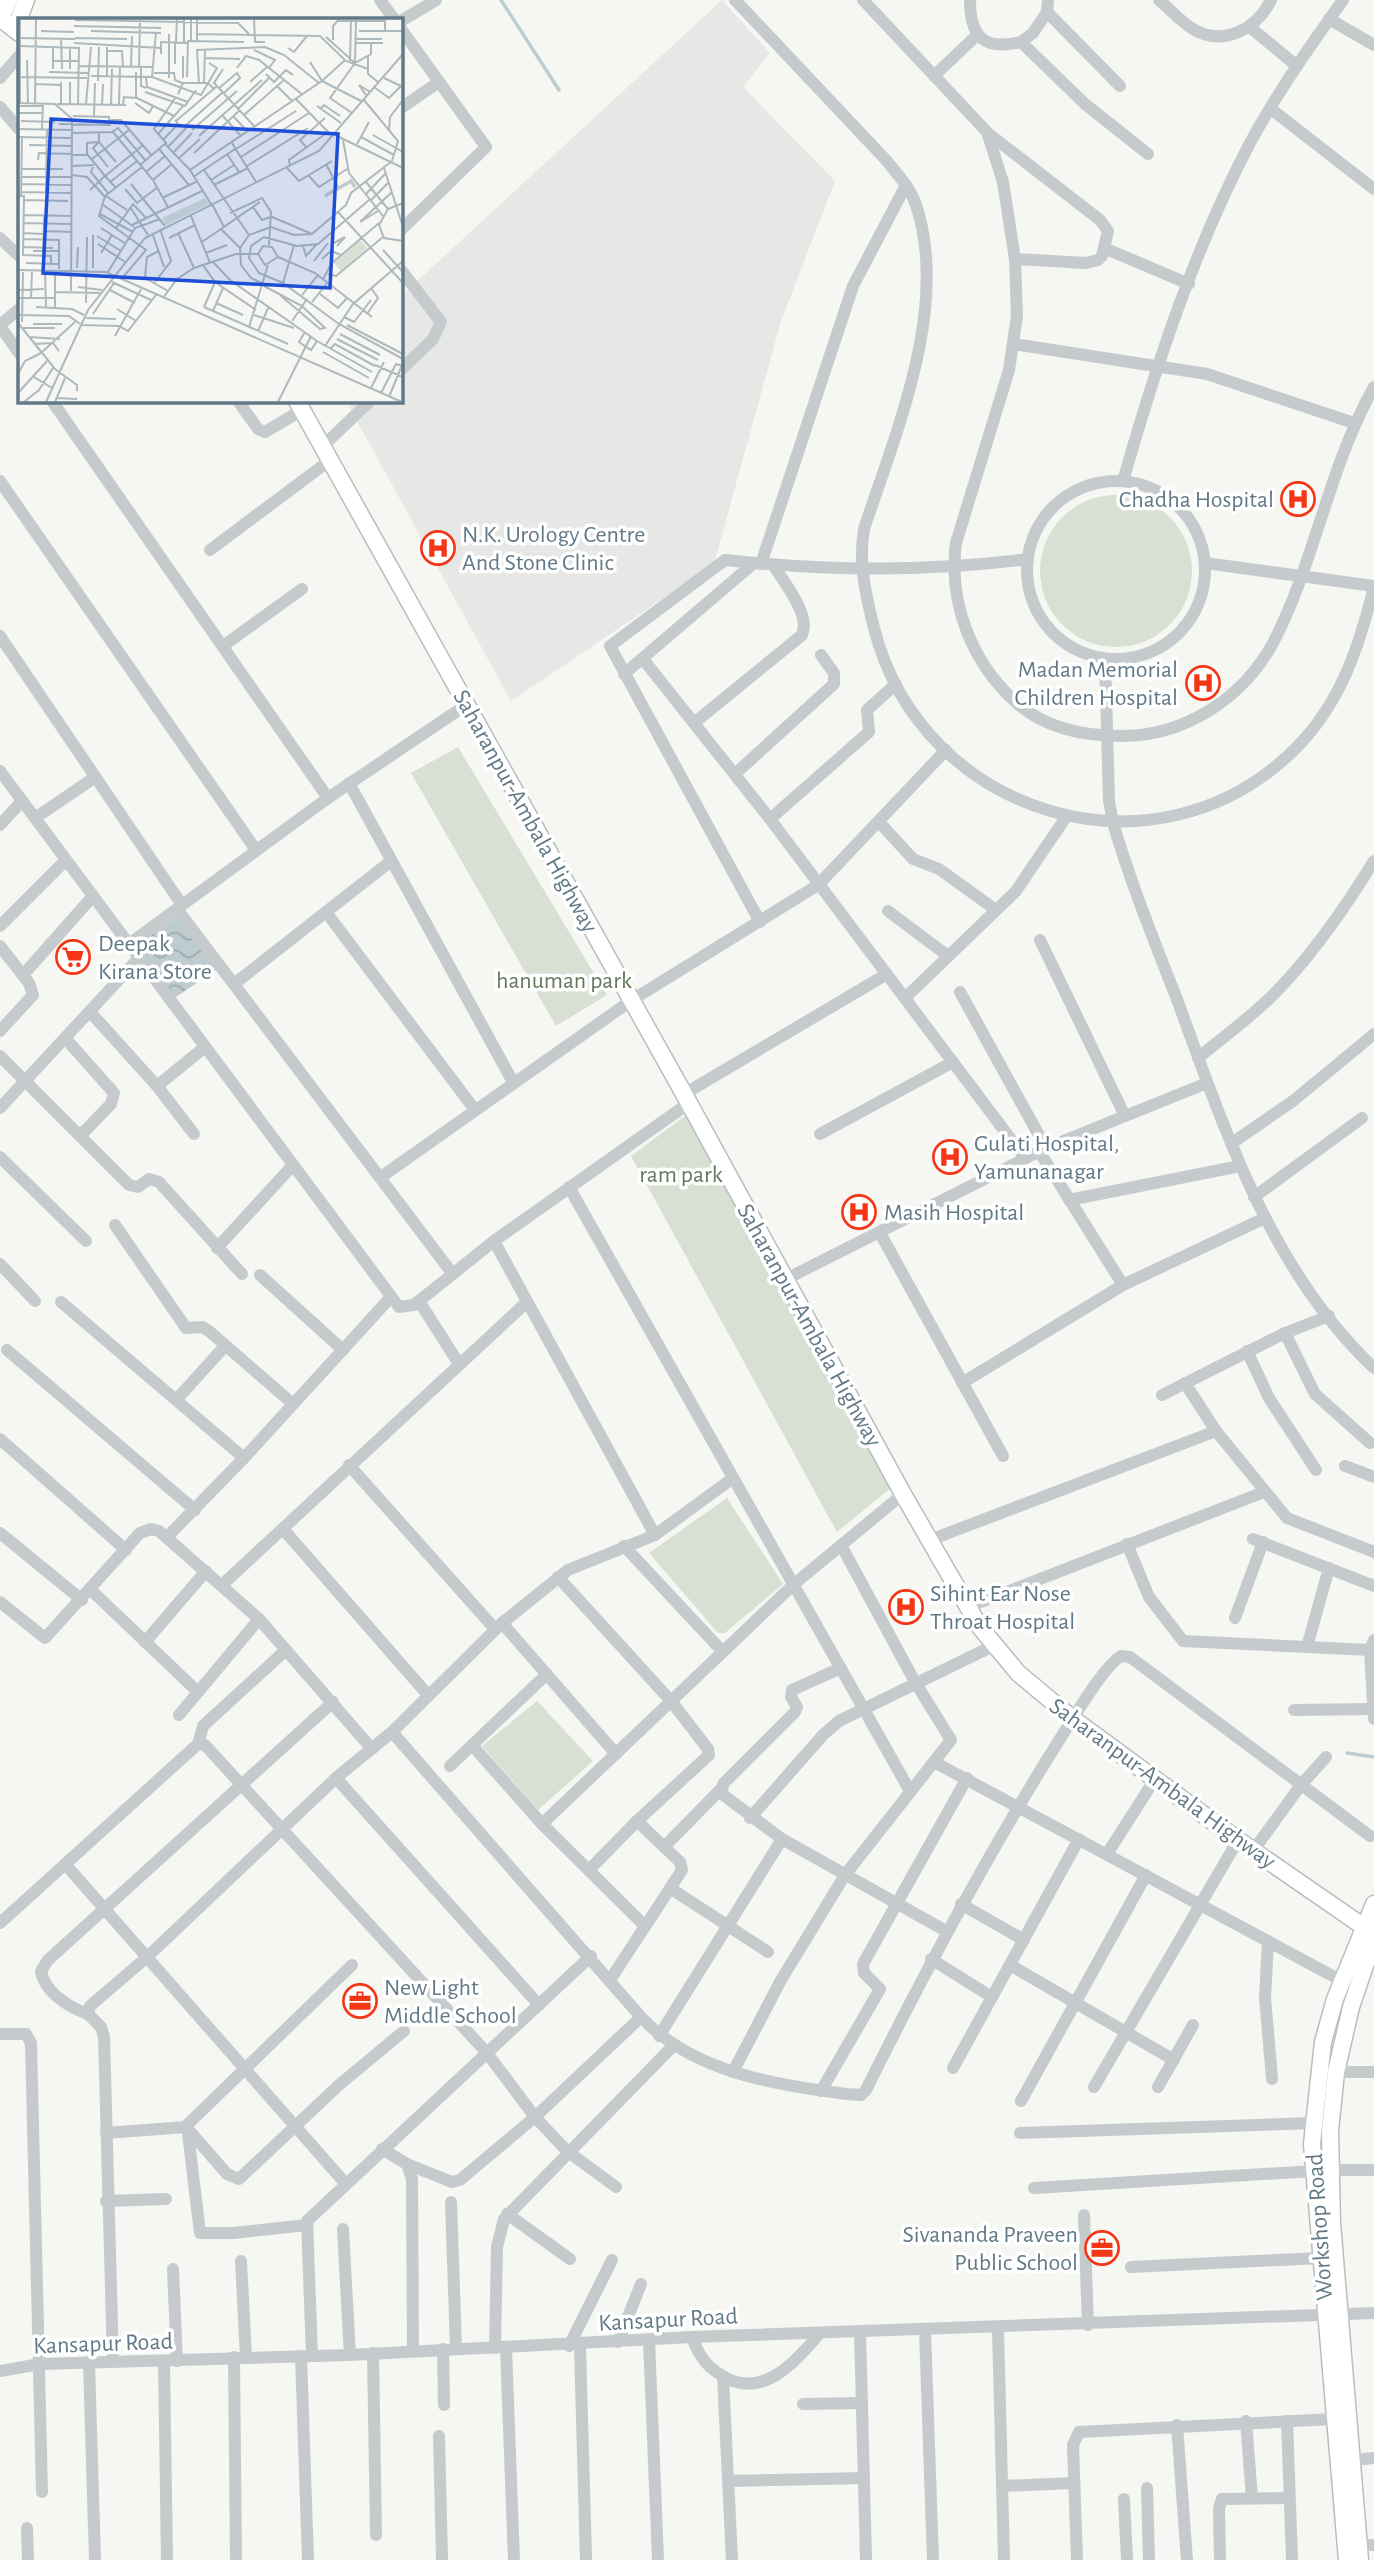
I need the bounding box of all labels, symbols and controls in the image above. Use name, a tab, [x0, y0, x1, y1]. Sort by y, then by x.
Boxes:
inset map	[18, 18, 402, 402]
hospital icon: Chadha Hospital	[1279, 480, 1317, 518]
place label: Chadha Hospital	[1119, 488, 1274, 512]
place label: N.K. Urology Centre And Stone Clinic	[462, 523, 645, 575]
hospital icon: N.K. Urology Centre And Stone Clinic	[419, 529, 457, 567]
place label: Madan Memorial Children Hospital	[1014, 658, 1178, 710]
hospital icon: Madan Memorial Children Hospital	[1184, 664, 1222, 702]
street label: Saharanpur-Ambala Highway	[448, 686, 602, 937]
place label: Deepak Kirana Store	[98, 932, 212, 984]
supermarket icon: Deepak Kirana Store	[54, 938, 92, 976]
park label: hanuman park	[496, 969, 632, 993]
place label: Gulati Hospital, Yamunanagar	[974, 1132, 1119, 1184]
hospital icon: Gulati Hospital, Yamunanagar	[931, 1138, 969, 1176]
park label: ram park	[639, 1163, 723, 1187]
hospital icon: Masih Hospital	[840, 1193, 878, 1231]
street label: Saharanpur-Ambala Highway	[732, 1200, 886, 1451]
place label: Masih Hospital	[884, 1201, 1024, 1225]
place label: Sihint Ear Nose Throat Hospital	[930, 1582, 1075, 1634]
hospital icon: Sihint Ear Nose Throat Hospital	[887, 1588, 925, 1626]
street label: Saharanpur-Ambala Highway	[1045, 1694, 1280, 1874]
place label: New Light Middle School	[384, 1976, 517, 2028]
office icon: New Light Middle School	[341, 1982, 379, 2020]
street label: Workshop Road	[1303, 2152, 1337, 2301]
place label: Sivananda Praveen Public School	[902, 2223, 1078, 2275]
office icon: Sivananda Praveen Public School	[1083, 2229, 1121, 2267]
street label: Kansapur Road	[598, 2304, 738, 2336]
street label: Kansapur Road	[33, 2330, 173, 2358]

